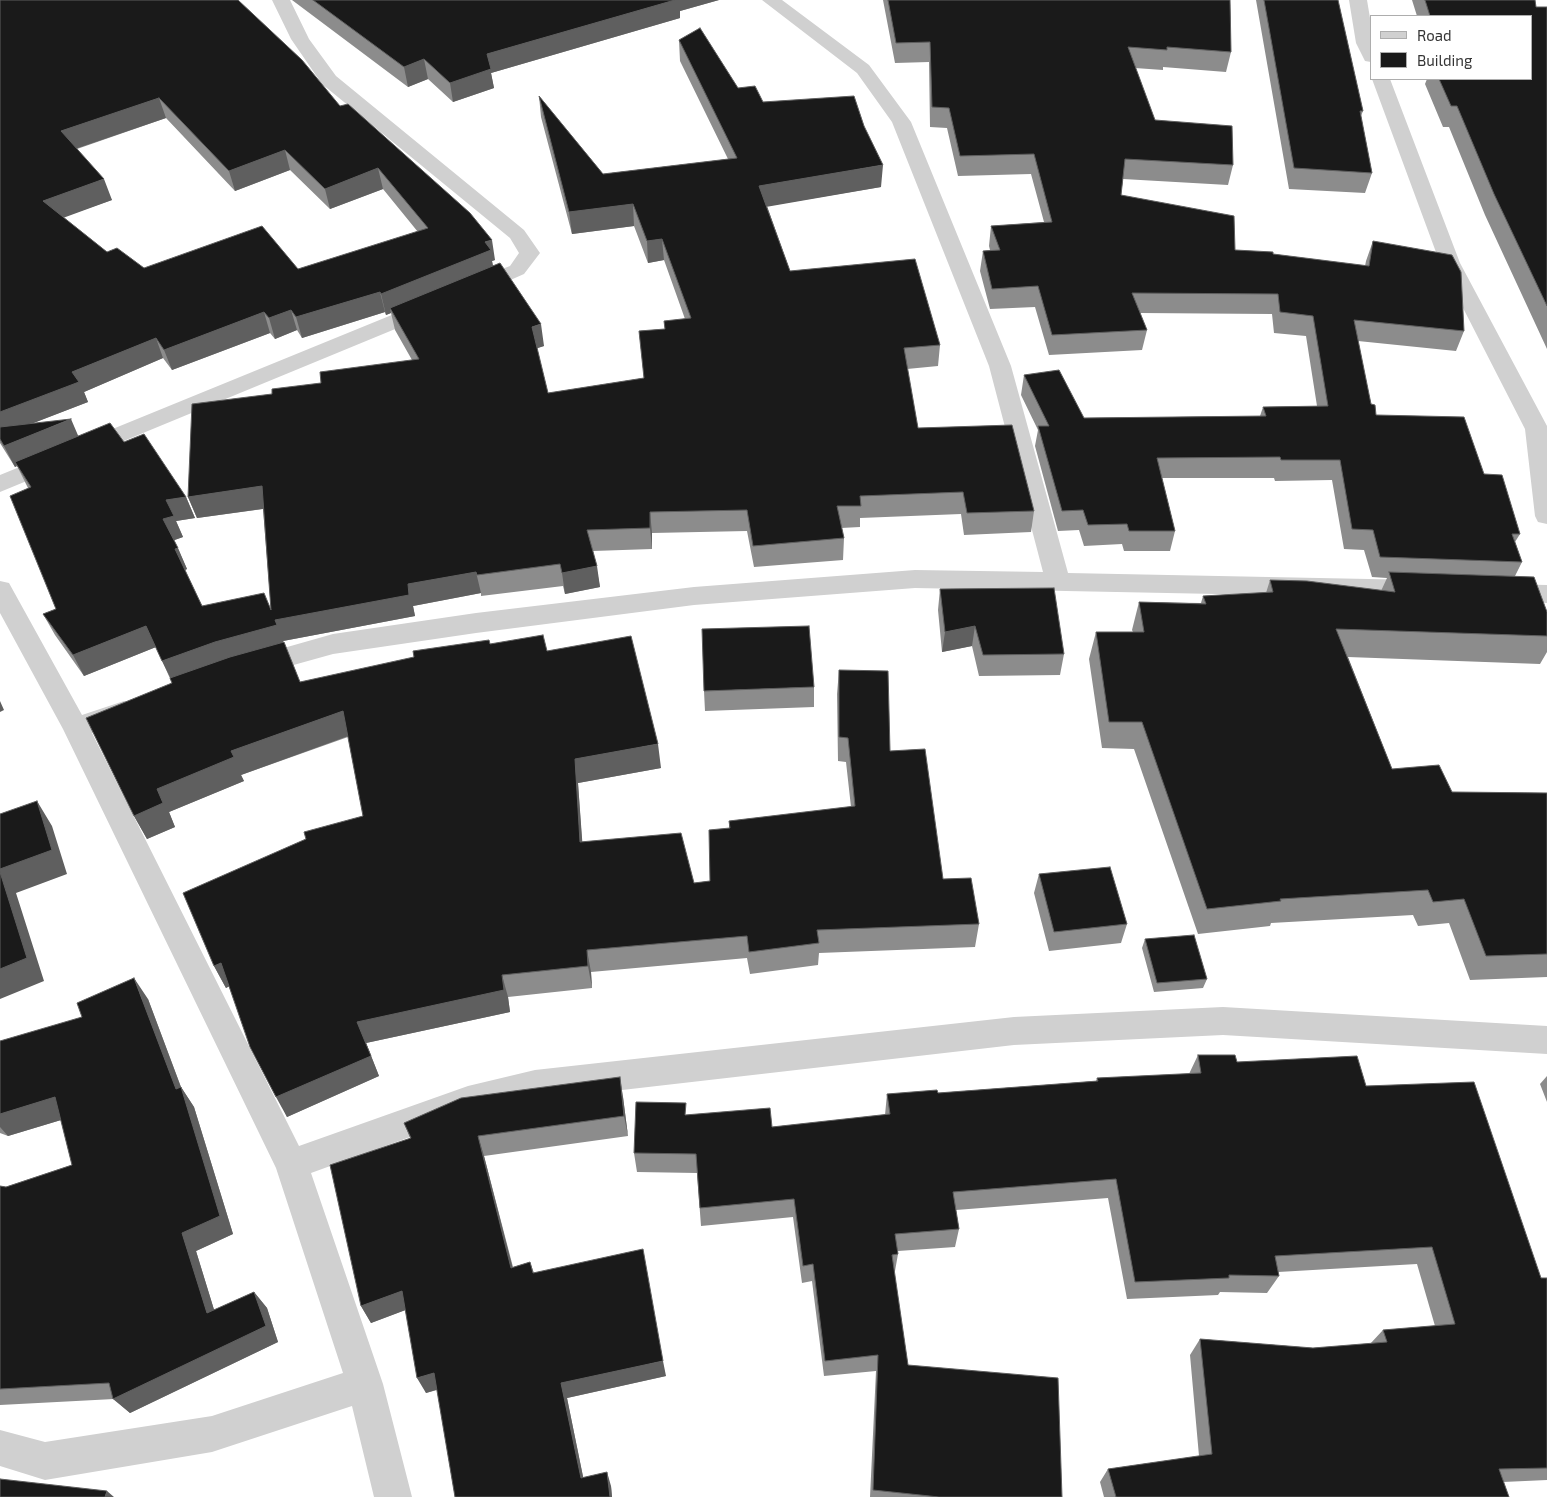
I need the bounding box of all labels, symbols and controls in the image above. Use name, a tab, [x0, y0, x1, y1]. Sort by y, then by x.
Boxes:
legend	[1370, 15, 1532, 80]
text: Road	[1417, 26, 1452, 44]
text: Building	[1417, 51, 1472, 69]

